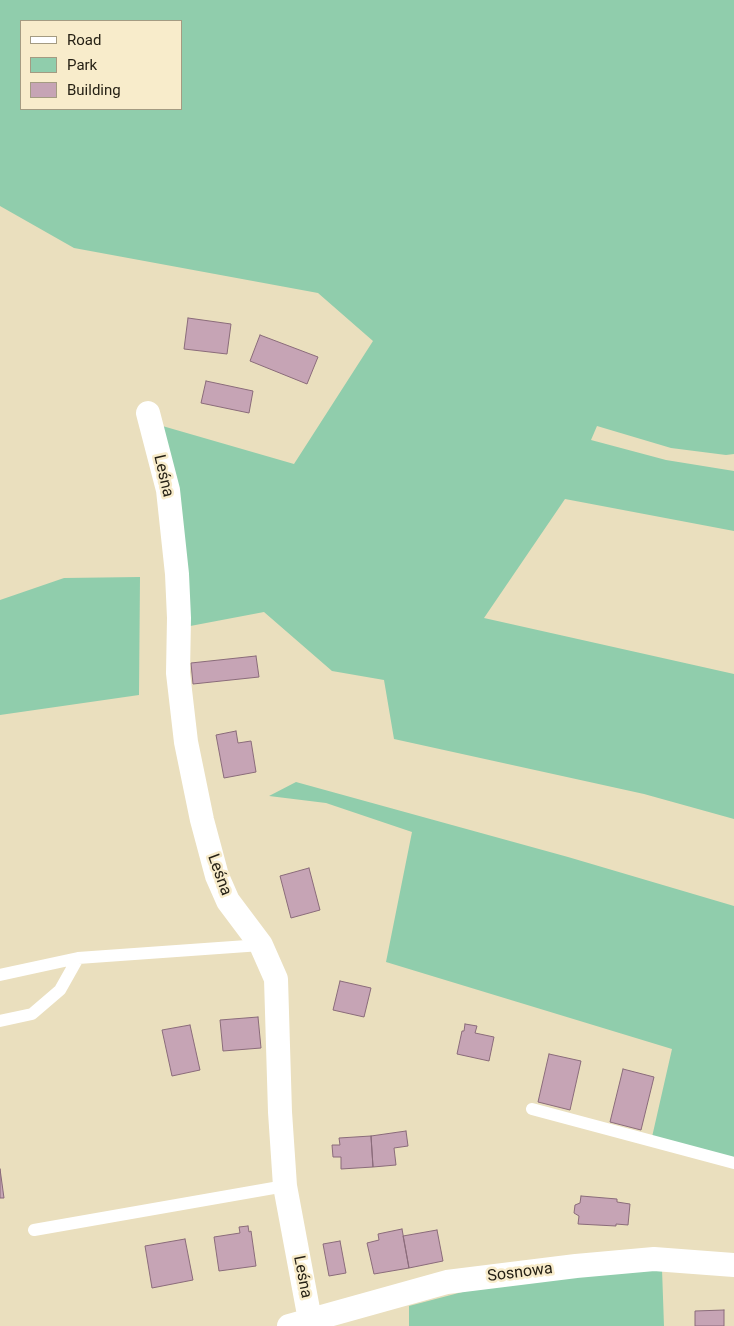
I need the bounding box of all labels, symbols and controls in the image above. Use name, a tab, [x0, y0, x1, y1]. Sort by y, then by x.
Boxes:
legend	[20, 20, 182, 110]
text: Road	[67, 31, 101, 49]
text: Park	[67, 56, 97, 74]
text: Building	[67, 81, 121, 99]
street label: Leśna	[149, 453, 177, 499]
street label: Leśna	[203, 852, 235, 898]
street label: Leśna	[288, 1254, 316, 1300]
street label: Sosnowa	[486, 1259, 554, 1287]

